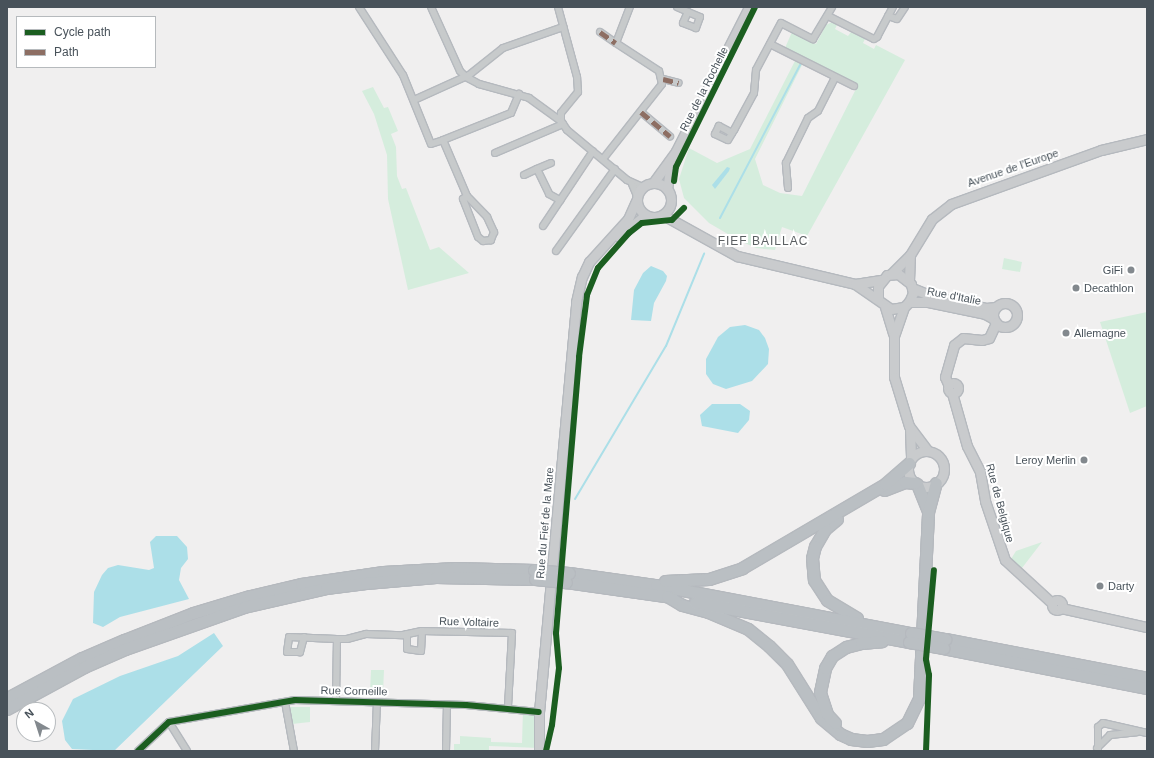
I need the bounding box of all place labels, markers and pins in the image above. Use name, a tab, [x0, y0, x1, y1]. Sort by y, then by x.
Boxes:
place label: GiFi	[1103, 263, 1123, 277]
marker: GiFi	[1126, 265, 1136, 275]
place label: Decathlon	[1084, 281, 1134, 295]
marker: Decathlon	[1071, 283, 1081, 293]
place label: Allemagne	[1074, 326, 1126, 340]
marker: Allemagne	[1061, 328, 1071, 338]
place label: Leroy Merlin	[1015, 453, 1076, 467]
marker: Leroy Merlin	[1079, 455, 1089, 465]
place label: Darty	[1108, 579, 1134, 593]
marker: Darty	[1095, 581, 1105, 591]

